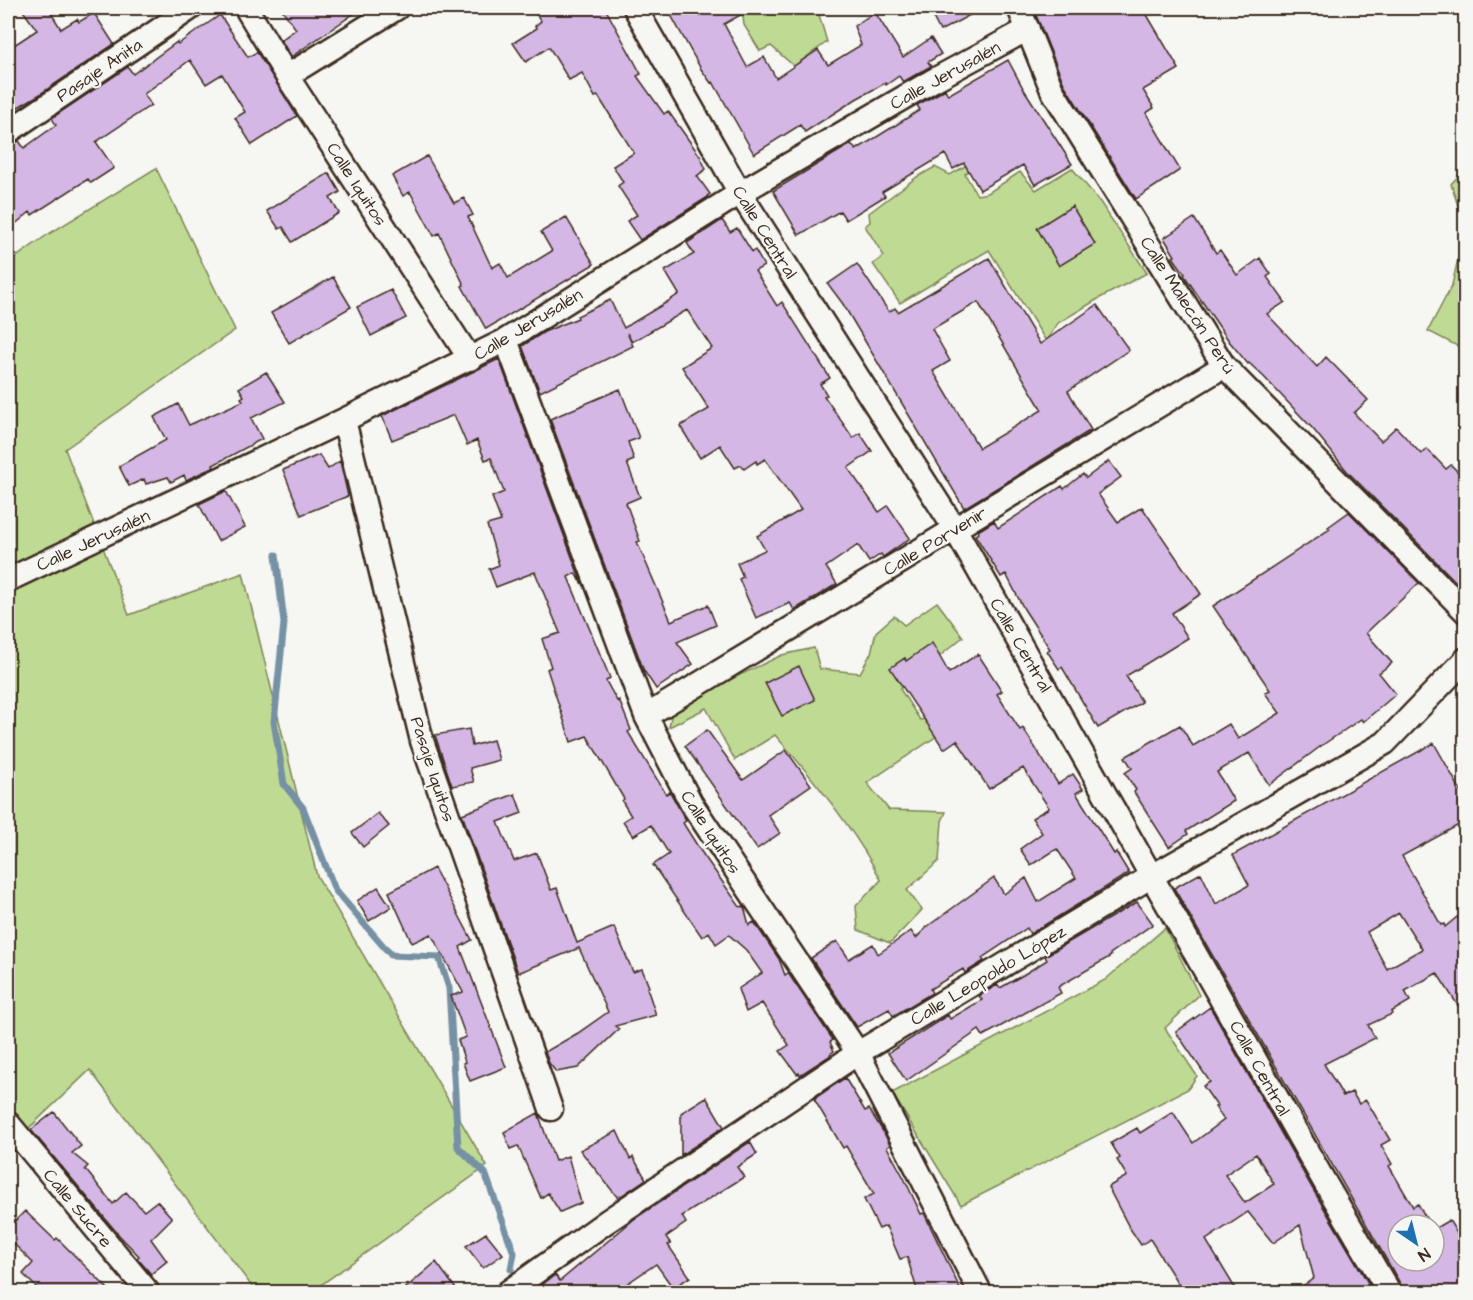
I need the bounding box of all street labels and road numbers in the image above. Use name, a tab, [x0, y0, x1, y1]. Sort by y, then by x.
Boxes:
street label: Pasaje Anita	[51, 32, 147, 108]
street label: Calle Jerusalén	[886, 35, 1005, 116]
street label: Calle Iquitos	[320, 138, 393, 231]
street label: Calle Central	[726, 181, 803, 284]
street label: Calle Malecón Perú	[1134, 232, 1241, 379]
street label: Calle Jerusalén	[469, 282, 587, 367]
street label: Calle Porvenir	[879, 501, 992, 582]
street label: Calle Jerusalén	[32, 503, 154, 578]
street label: Calle Central	[983, 593, 1058, 697]
street label: Pasaje Iquitos	[404, 713, 461, 825]
street label: Calle Iquitos	[674, 786, 747, 879]
street label: Calle Leopoldo López	[906, 919, 1071, 1032]
street label: Calle Central	[1223, 1016, 1296, 1120]
street label: Calle Sucre	[37, 1163, 118, 1253]

